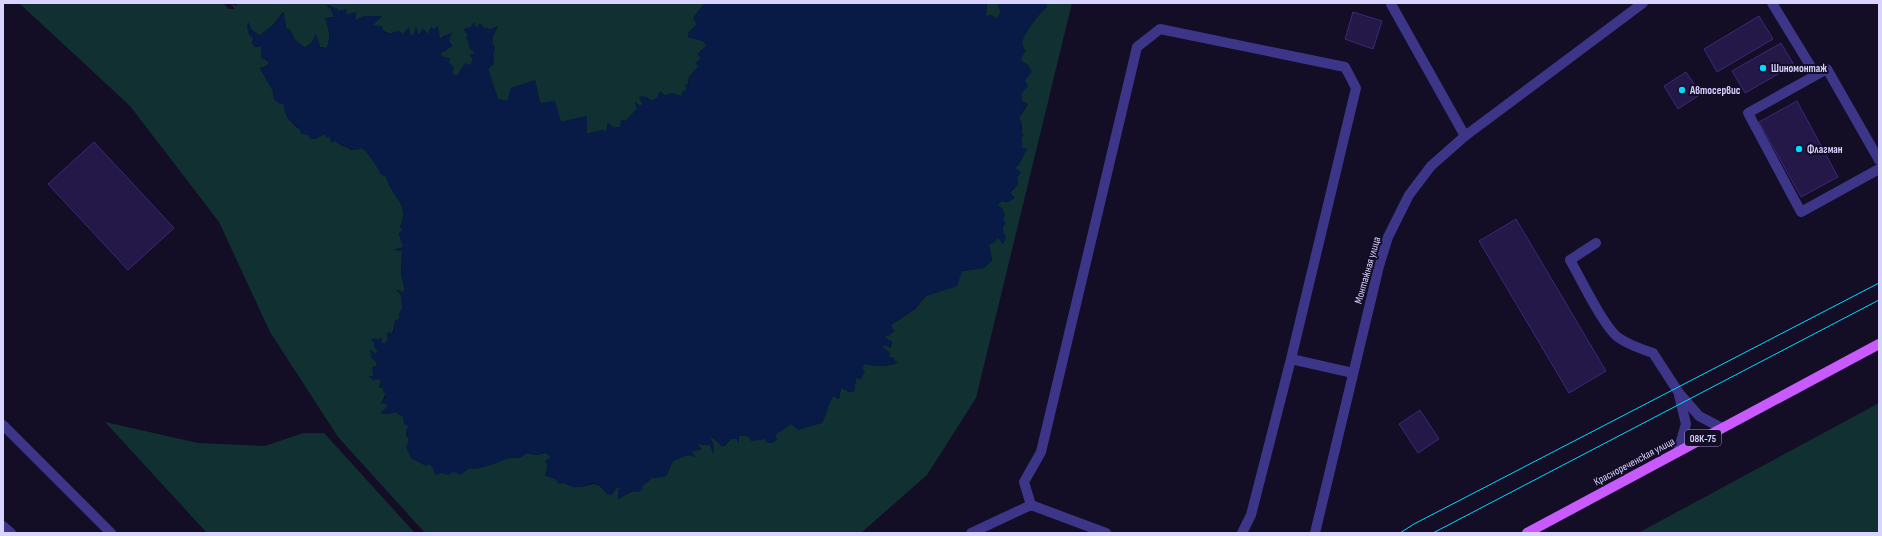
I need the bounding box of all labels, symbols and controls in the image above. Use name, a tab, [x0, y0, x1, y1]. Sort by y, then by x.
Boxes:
place label: Шиномонтаж	[1771, 62, 1827, 75]
marker: Шиномонтаж	[1758, 63, 1768, 73]
place label: Автосервис	[1689, 84, 1741, 97]
marker: Автосервис	[1677, 85, 1687, 95]
place label: Флагман	[1807, 143, 1843, 156]
marker: Флагман	[1794, 144, 1804, 154]
street label: Монтажная улица	[1352, 235, 1383, 305]
road number: 08К-75	[1685, 430, 1721, 446]
street label: Краснореченская улица	[1592, 435, 1677, 488]

